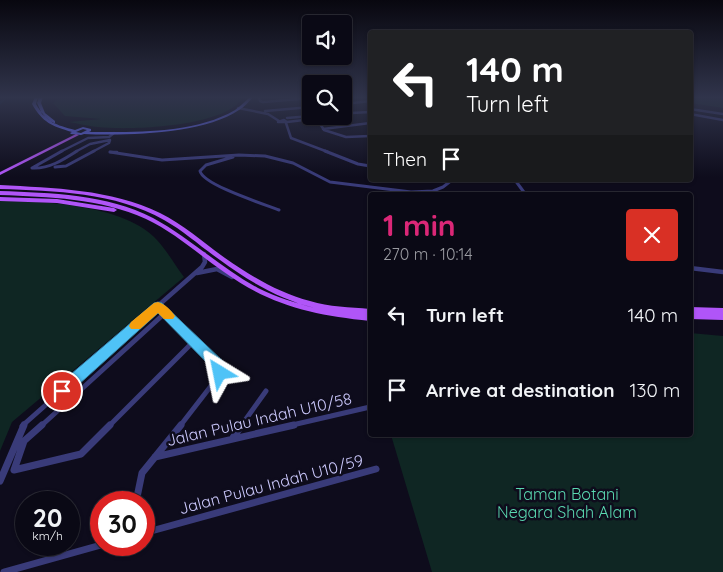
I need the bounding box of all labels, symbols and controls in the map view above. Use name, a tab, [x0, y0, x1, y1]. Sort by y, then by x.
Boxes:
map controls	[302, 15, 352, 125]
button: sound	[302, 15, 352, 65]
text: 140 m	[466, 47, 564, 91]
icon: left	[383, 50, 448, 115]
button: search	[302, 75, 352, 125]
text: Turn left	[466, 90, 549, 118]
icon: arrive	[437, 145, 465, 173]
text: Then	[383, 147, 427, 171]
text: 1 min	[383, 206, 456, 244]
button: close	[626, 209, 678, 261]
text: 270 m · 10:14	[383, 244, 473, 264]
icon: left	[383, 301, 411, 329]
text: Turn left	[426, 303, 504, 327]
text: 140 m	[627, 303, 678, 327]
position arrow	[193, 346, 245, 398]
pin	[41, 370, 83, 412]
icon: arrive	[383, 376, 411, 404]
icon: arrive	[48, 377, 76, 405]
text: Arrive at destination	[426, 378, 615, 402]
text: 130 m	[630, 378, 680, 402]
street label: Jalan Pulau Indah U10/58	[164, 388, 354, 450]
street label: Jalan Pulau Indah U10/59	[177, 450, 365, 518]
park label: Taman Botani Negara Shah Alam	[497, 484, 637, 522]
speed limit sign: 30	[90, 491, 155, 556]
text: 20	[33, 502, 62, 533]
text: km/h	[32, 528, 63, 543]

